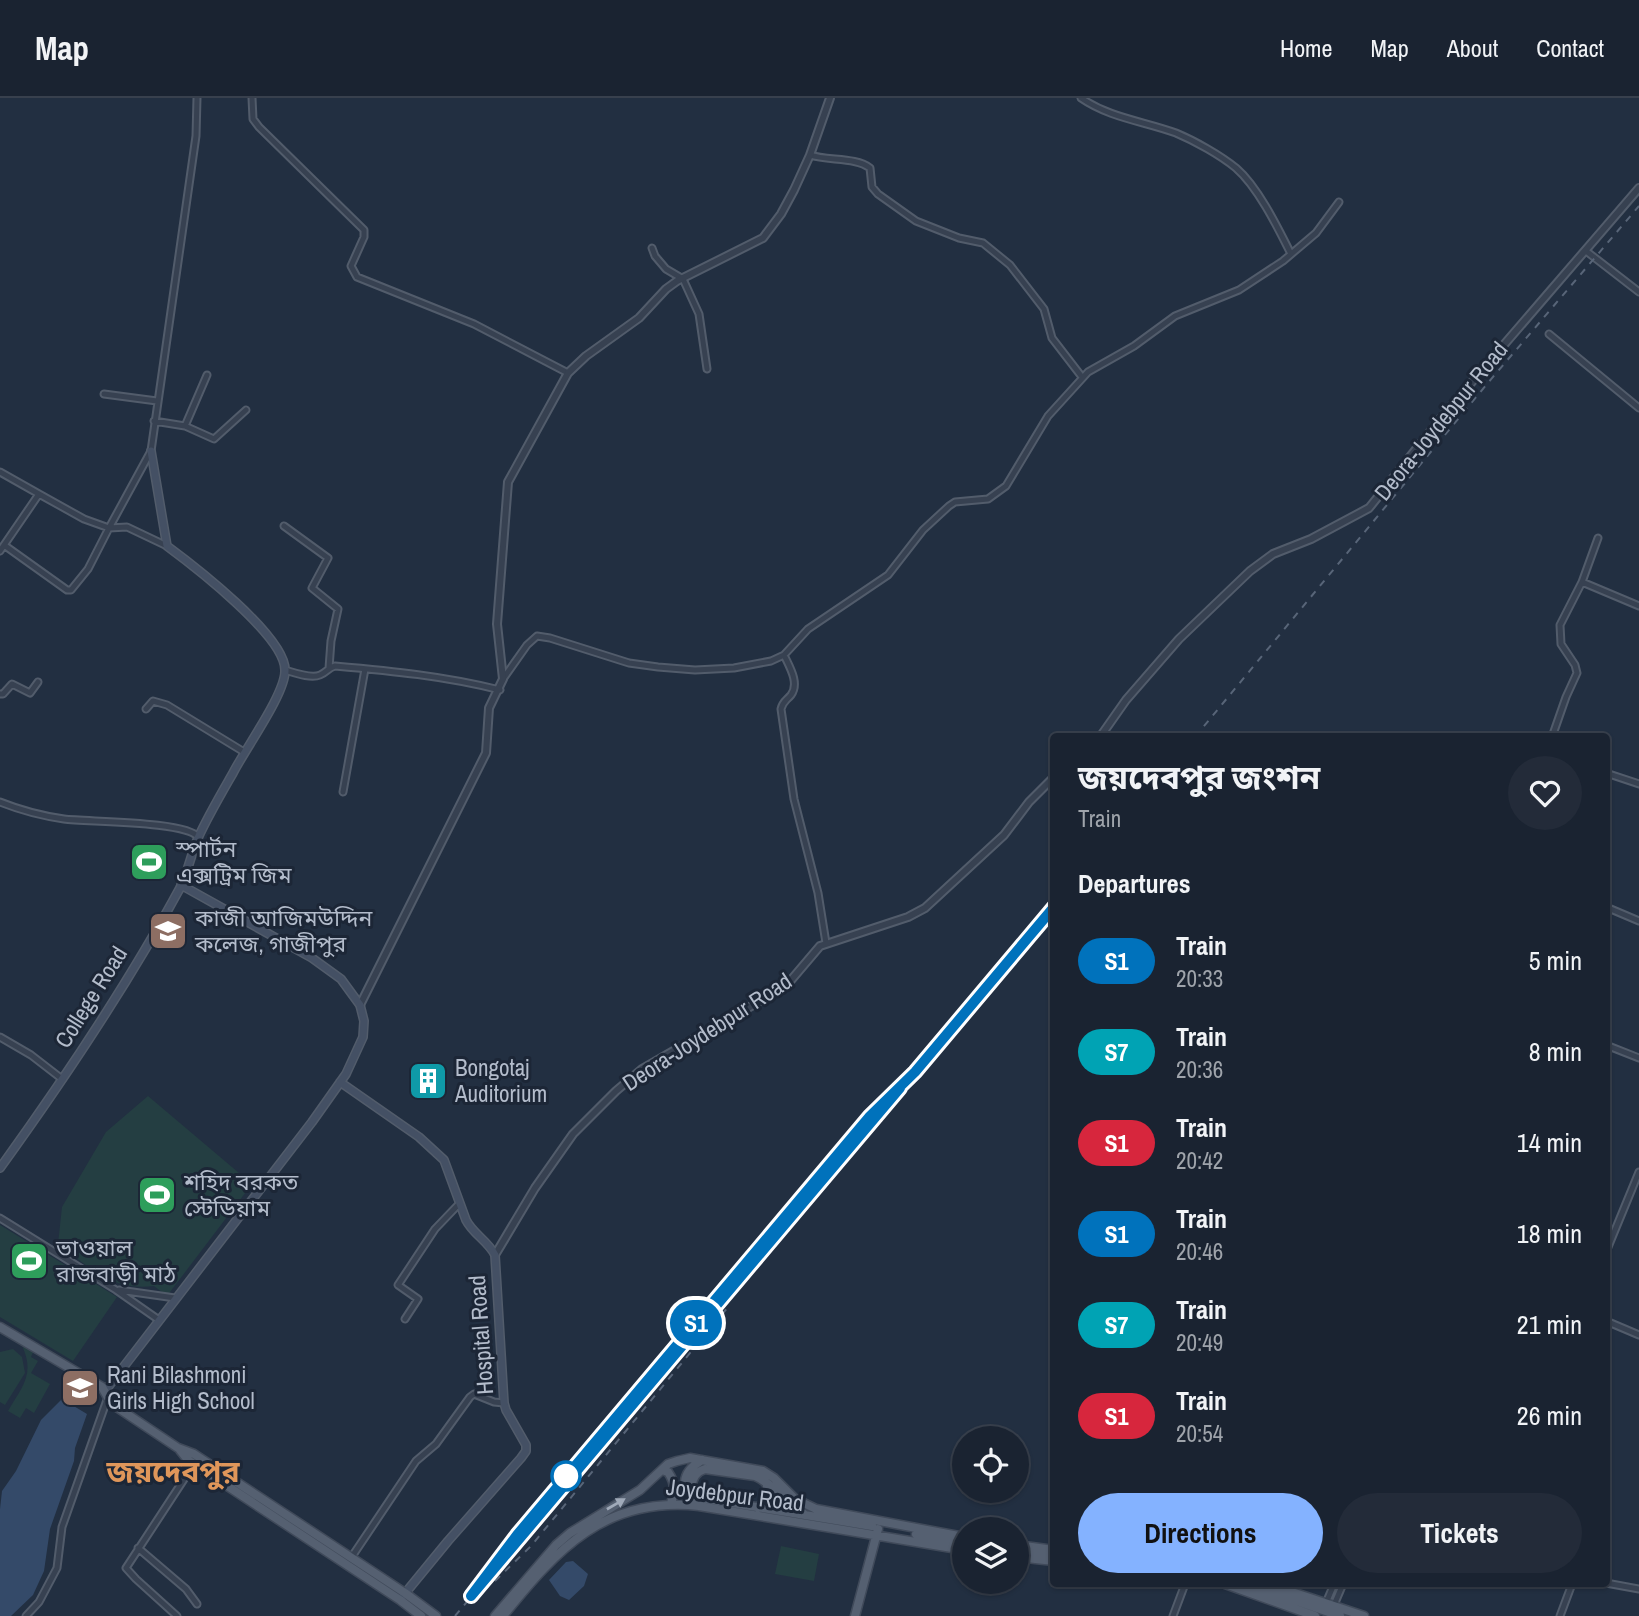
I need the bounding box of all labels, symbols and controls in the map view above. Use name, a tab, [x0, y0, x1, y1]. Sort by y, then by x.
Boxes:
text: Map	[35, 26, 89, 70]
text: Home	[1280, 32, 1332, 64]
text: Map	[1370, 32, 1409, 64]
text: About	[1447, 32, 1498, 64]
text: Contact	[1536, 32, 1604, 64]
street label: Deora-Joydebpur Road	[1367, 335, 1514, 507]
text: জয়দেবপুর জংশন	[1078, 755, 1320, 799]
button: heart	[1508, 756, 1582, 830]
text: Train	[1078, 803, 1121, 834]
place label: স্পার্টন এক্সট্রিম জিম	[175, 833, 292, 890]
sports icon: স্পার্টন এক্সট্রিম জিম	[128, 841, 170, 883]
text: Departures	[1078, 866, 1191, 901]
place label: কাজী আজিমউদ্দিন কলেজ, গাজীপুর	[194, 902, 374, 959]
school or university icon: কাজী আজিমউদ্দিন কলেজ, গাজীপুর	[147, 910, 189, 952]
text: Train	[1176, 928, 1227, 963]
street label: College Road	[47, 940, 134, 1053]
text: 5 min	[1529, 943, 1582, 978]
text: S1	[1104, 945, 1129, 977]
text: 20:33	[1176, 963, 1223, 994]
street label: Deora-Joydebpur Road	[616, 965, 797, 1098]
text: Train	[1176, 1019, 1227, 1054]
text: 8 min	[1529, 1034, 1582, 1069]
text: S7	[1104, 1036, 1129, 1068]
place label: Bongotaj Auditorium	[454, 1052, 547, 1109]
text: 20:36	[1176, 1054, 1223, 1085]
building icon: Bongotaj Auditorium	[407, 1060, 449, 1102]
text: Train	[1176, 1110, 1227, 1145]
text: 14 min	[1517, 1125, 1582, 1160]
text: S1	[1104, 1127, 1129, 1159]
text: 20:42	[1176, 1145, 1223, 1176]
place label: শহিদ বরকত স্টেডিয়াম	[183, 1166, 299, 1223]
sports icon: শহিদ বরকত স্টেডিয়াম	[136, 1174, 178, 1216]
text: Train	[1176, 1201, 1227, 1236]
text: 18 min	[1517, 1216, 1582, 1251]
text: S1	[1104, 1218, 1129, 1250]
place label: ভাওয়াল রাজবাড়ী মাঠ	[55, 1232, 176, 1289]
text: 20:46	[1176, 1236, 1223, 1267]
sports icon: ভাওয়াল রাজবাড়ী মাঠ	[8, 1240, 50, 1282]
street label: Hospital Road	[461, 1274, 500, 1396]
text: Train	[1176, 1292, 1227, 1327]
line badge: S1	[664, 1300, 728, 1346]
text: S1	[684, 1307, 708, 1339]
text: 21 min	[1517, 1307, 1582, 1342]
text: S7	[1104, 1309, 1129, 1341]
text: 20:49	[1176, 1327, 1223, 1358]
place label: Rani Bilashmoni Girls High School	[107, 1359, 255, 1416]
school or university icon: Rani Bilashmoni Girls High School	[59, 1367, 101, 1409]
text: Train	[1176, 1383, 1227, 1418]
text: 26 min	[1517, 1398, 1582, 1433]
text: S1	[1104, 1400, 1129, 1432]
text: 20:54	[1176, 1418, 1223, 1449]
map controls	[952, 1426, 1029, 1594]
button: locate	[952, 1426, 1029, 1503]
district label: জয়দেবপুর	[106, 1451, 240, 1491]
unlabelled marker	[551, 1461, 581, 1491]
street label: Joydebpur Road	[664, 1471, 806, 1518]
button: Directions	[1078, 1493, 1323, 1573]
button: Tickets	[1337, 1493, 1582, 1573]
one-way arrow	[606, 1498, 625, 1510]
button: layers	[952, 1517, 1029, 1594]

